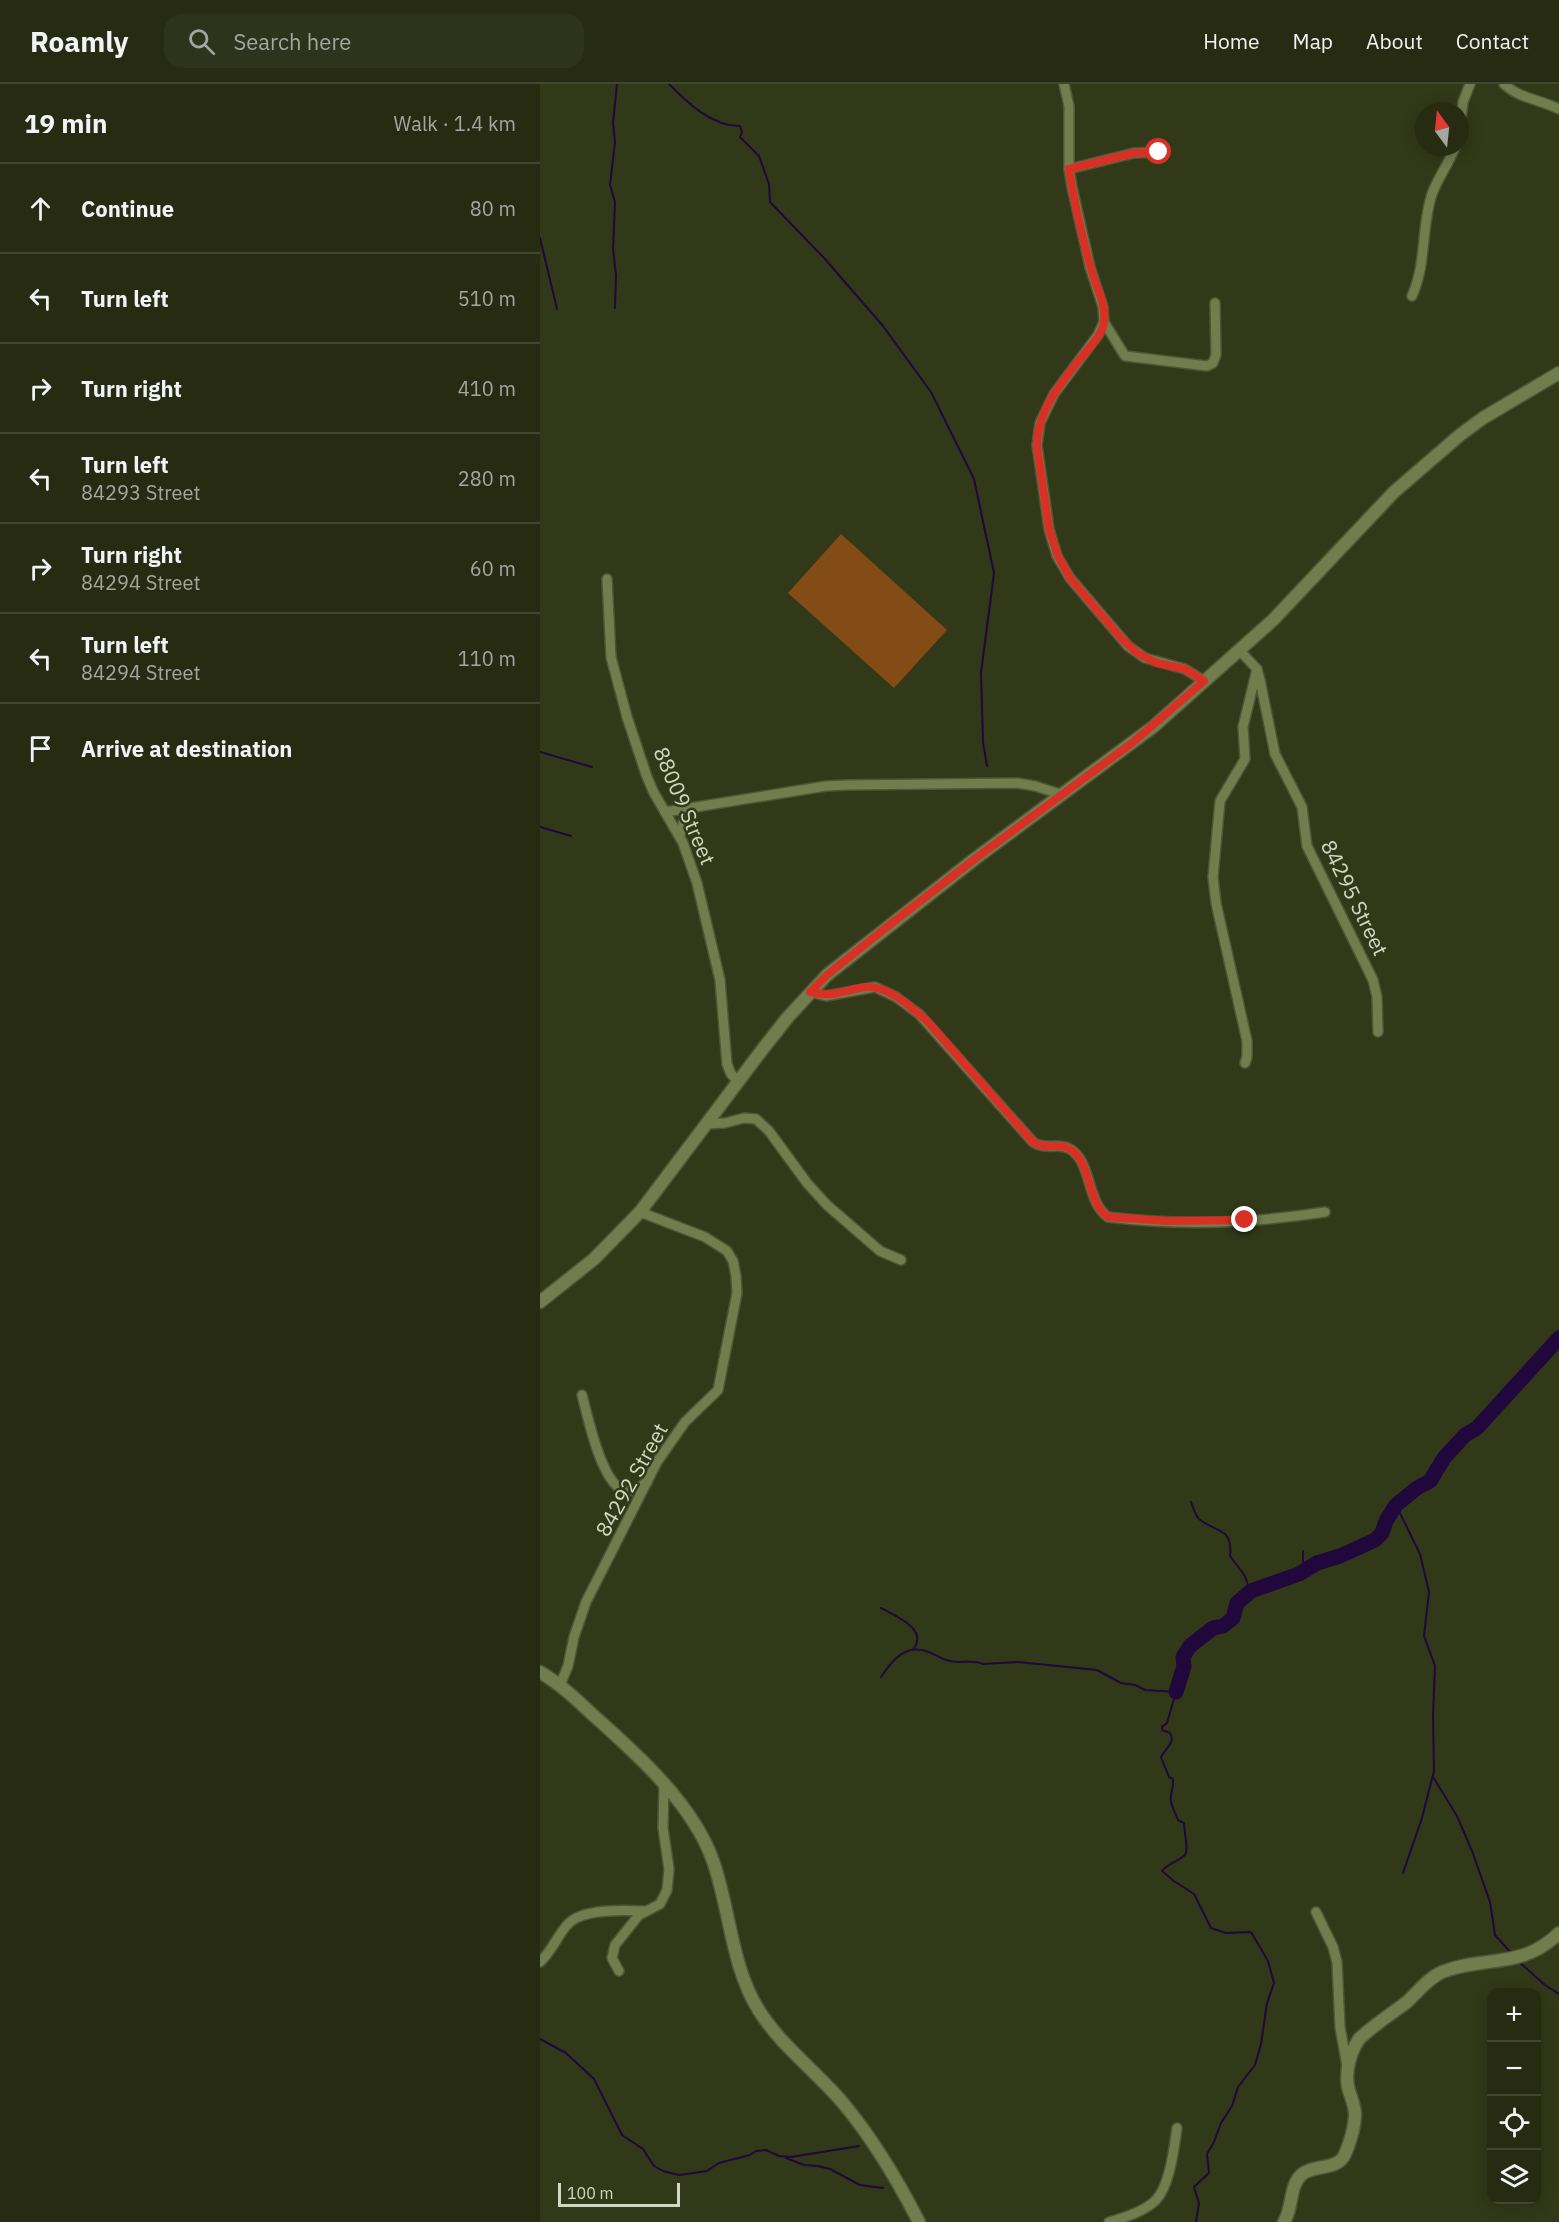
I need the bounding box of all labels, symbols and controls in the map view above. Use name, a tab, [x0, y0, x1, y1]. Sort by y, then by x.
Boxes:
search box	[164, 14, 584, 68]
text: Roamly	[30, 23, 128, 60]
icon: search	[185, 25, 218, 58]
text: Search here	[233, 27, 351, 56]
text: Home	[1203, 27, 1260, 55]
text: Map	[1293, 27, 1333, 55]
text: About	[1366, 27, 1423, 55]
text: Contact	[1456, 27, 1529, 55]
north arrow	[1415, 102, 1469, 156]
text: 19 min	[24, 106, 108, 140]
text: Walk · 1.4 km	[394, 110, 516, 137]
route start	[1145, 138, 1171, 164]
icon: ahead	[24, 192, 57, 225]
text: Continue	[81, 194, 174, 223]
text: 80 m	[470, 195, 516, 222]
icon: left	[24, 282, 57, 315]
text: Turn left	[81, 284, 169, 313]
text: 510 m	[458, 285, 516, 312]
icon: right	[24, 372, 57, 405]
text: Turn right	[81, 374, 182, 403]
text: 410 m	[458, 375, 516, 402]
text: Turn left	[81, 450, 169, 479]
icon: left	[24, 462, 57, 495]
text: 280 m	[458, 465, 516, 492]
text: 84293 Street	[81, 479, 201, 506]
text: Turn right	[81, 540, 182, 569]
icon: right	[24, 552, 57, 585]
text: 60 m	[470, 555, 516, 582]
text: 84294 Street	[81, 569, 201, 596]
text: Turn left	[81, 630, 169, 659]
icon: left	[24, 642, 57, 675]
text: 110 m	[458, 645, 516, 672]
text: 84294 Street	[81, 659, 201, 686]
icon: arrive	[24, 732, 57, 765]
text: Arrive at destination	[81, 734, 292, 763]
street label: 88009 Street	[648, 742, 722, 869]
street label: 84295 Street	[1315, 835, 1395, 960]
route end	[1231, 1206, 1257, 1232]
street label: 84292 Street	[588, 1418, 674, 1541]
map controls	[1487, 1988, 1541, 2204]
button: +	[1487, 1988, 1541, 2042]
button: −	[1487, 2042, 1541, 2096]
button: locate	[1487, 2096, 1541, 2150]
button: layers	[1487, 2150, 1541, 2204]
scale bar	[558, 2180, 680, 2208]
text: 100 m	[567, 2183, 614, 2203]

